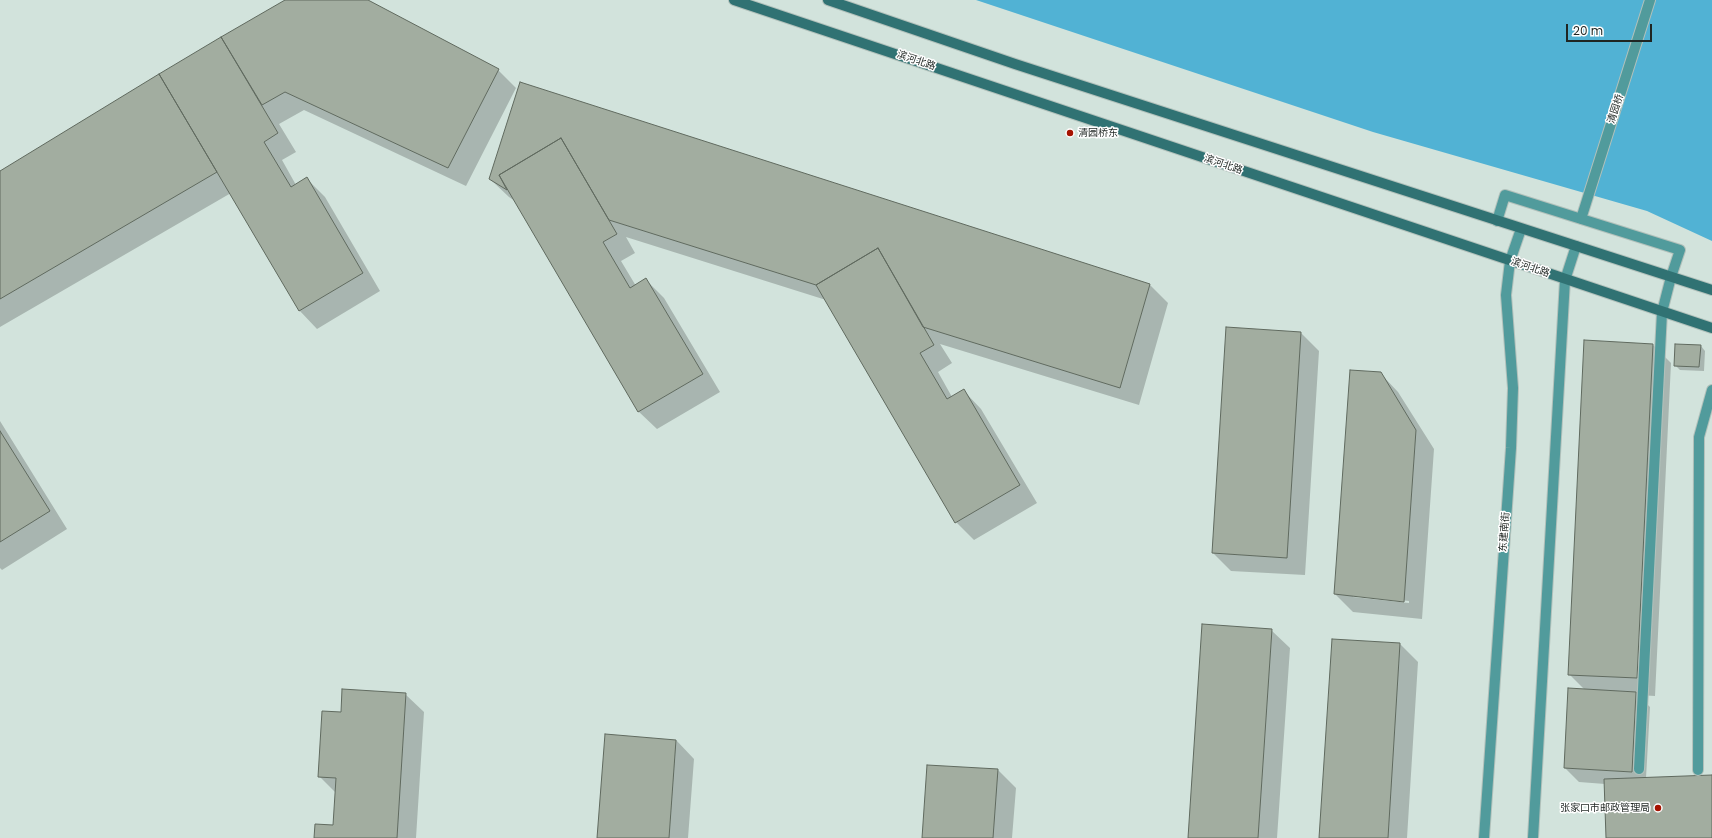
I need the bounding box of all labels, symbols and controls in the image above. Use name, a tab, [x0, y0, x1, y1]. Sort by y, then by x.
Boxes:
scale bar	[1568, 16, 1654, 42]
text: 20 m	[1573, 22, 1603, 39]
street label: 滨河北路	[895, 49, 937, 73]
street label: 清园桥	[1606, 93, 1626, 125]
place label: 清园桥东	[1078, 127, 1118, 139]
marker: 清园桥东	[1065, 128, 1075, 138]
street label: 滨河北路	[1202, 153, 1244, 177]
street label: 滨河北路	[1509, 256, 1551, 280]
street label: 东建南街	[1498, 512, 1512, 552]
place label: 张家口市邮政管理局	[1560, 802, 1650, 814]
marker: 张家口市邮政管理局	[1653, 803, 1663, 813]

